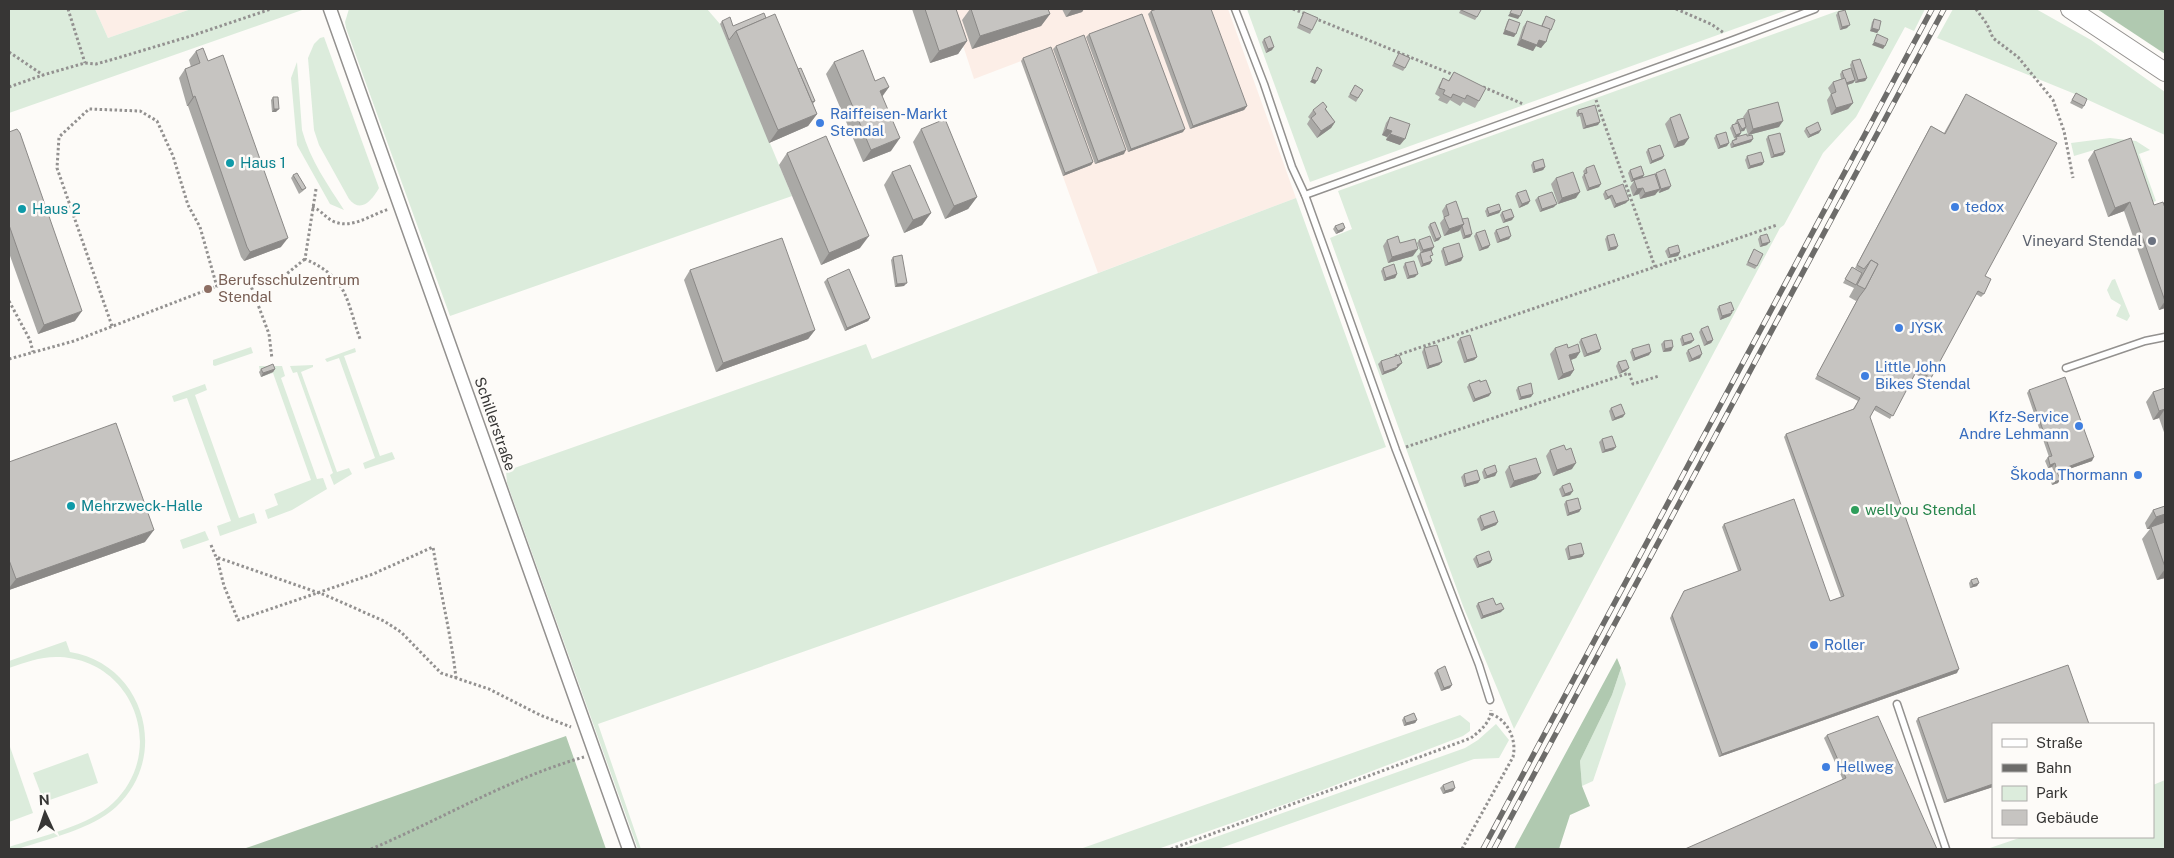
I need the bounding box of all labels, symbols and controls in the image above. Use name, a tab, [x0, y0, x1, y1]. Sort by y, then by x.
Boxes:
place label: Raiffeisen-Markt Stendal	[830, 105, 948, 139]
marker: Raiffeisen-Markt Stendal	[814, 117, 826, 129]
place label: Haus 1	[240, 154, 286, 171]
marker: Haus 1	[224, 157, 236, 169]
place label: tedox	[1965, 198, 2005, 215]
place label: Haus 2	[32, 200, 81, 217]
marker: tedox	[1949, 201, 1961, 213]
marker: Haus 2	[16, 203, 28, 215]
place label: Vineyard Stendal	[2022, 232, 2142, 249]
marker: Vineyard Stendal	[2146, 235, 2158, 247]
place label: Berufsschulzentrum Stendal	[218, 271, 360, 305]
marker: Berufsschulzentrum Stendal	[202, 283, 214, 295]
place label: JYSK	[1909, 319, 1944, 336]
marker: JYSK	[1893, 322, 1905, 334]
place label: Little John Bikes Stendal	[1875, 358, 1971, 392]
marker: Little John Bikes Stendal	[1859, 370, 1871, 382]
street label: Schillerstraße	[472, 375, 519, 473]
place label: Kfz-Service Andre Lehmann	[1959, 408, 2069, 442]
marker: Kfz-Service Andre Lehmann	[2073, 420, 2085, 432]
place label: Škoda Thormann	[2010, 466, 2128, 483]
marker: Škoda Thormann	[2132, 469, 2144, 481]
place label: Mehrzweck-Halle	[81, 497, 203, 514]
marker: Mehrzweck-Halle	[65, 500, 77, 512]
place label: wellyou Stendal	[1865, 501, 1977, 518]
marker: wellyou Stendal	[1849, 504, 1861, 516]
place label: Roller	[1824, 636, 1865, 653]
marker: Roller	[1808, 639, 1820, 651]
legend	[1992, 723, 2154, 838]
text: Straße	[2036, 734, 2083, 751]
place label: Hellweg	[1836, 758, 1894, 775]
text: Bahn	[2036, 759, 2072, 776]
marker: Hellweg	[1820, 761, 1832, 773]
text: Park	[2036, 784, 2068, 801]
north arrow	[20, 788, 70, 838]
text: N	[38, 792, 50, 808]
text: Gebäude	[2036, 809, 2099, 826]

